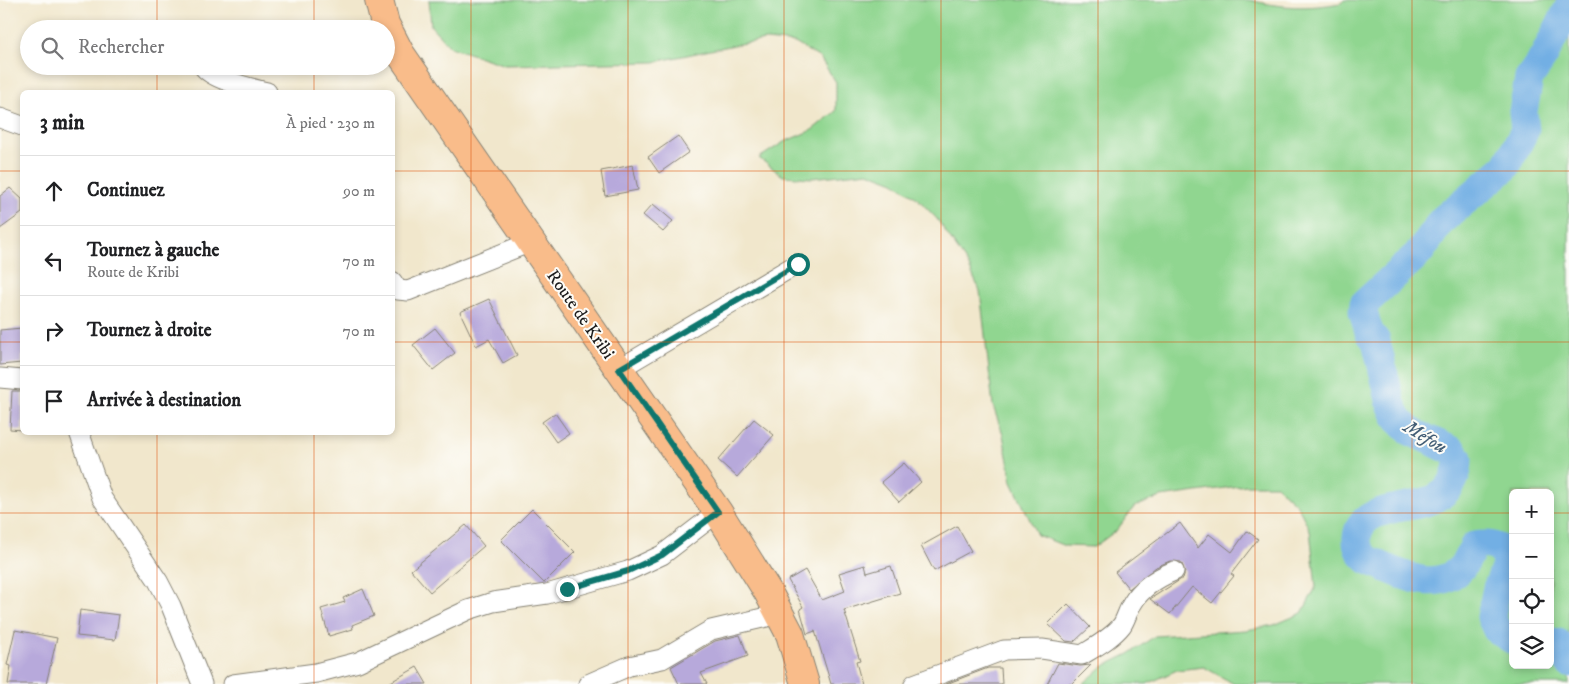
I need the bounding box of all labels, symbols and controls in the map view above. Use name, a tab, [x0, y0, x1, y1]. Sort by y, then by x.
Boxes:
search box	[20, 20, 395, 75]
icon: search	[38, 34, 66, 62]
text: Rechercher	[78, 36, 164, 59]
text: 3 min	[40, 110, 85, 136]
text: À pied · 230 m	[286, 113, 375, 133]
icon: ahead	[40, 177, 68, 205]
text: Continuez	[87, 179, 165, 202]
text: 90 m	[343, 181, 375, 201]
text: Tournez à gauche	[87, 239, 219, 262]
icon: left	[40, 247, 68, 275]
text: 70 m	[343, 251, 375, 271]
route start	[787, 253, 810, 276]
text: Route de Kribi	[87, 262, 179, 282]
street label: Route de Kribi	[541, 266, 619, 363]
icon: right	[40, 317, 68, 345]
text: Tournez à droite	[87, 319, 212, 342]
text: 70 m	[343, 321, 375, 341]
icon: arrive	[40, 387, 68, 415]
text: Arrivée à destination	[87, 389, 241, 412]
water label: Méfou	[1398, 415, 1451, 459]
map controls	[1509, 489, 1554, 669]
button: +	[1509, 489, 1554, 534]
button: −	[1509, 534, 1554, 579]
route end	[556, 578, 579, 601]
button: locate	[1509, 579, 1554, 624]
button: layers	[1509, 624, 1554, 669]

